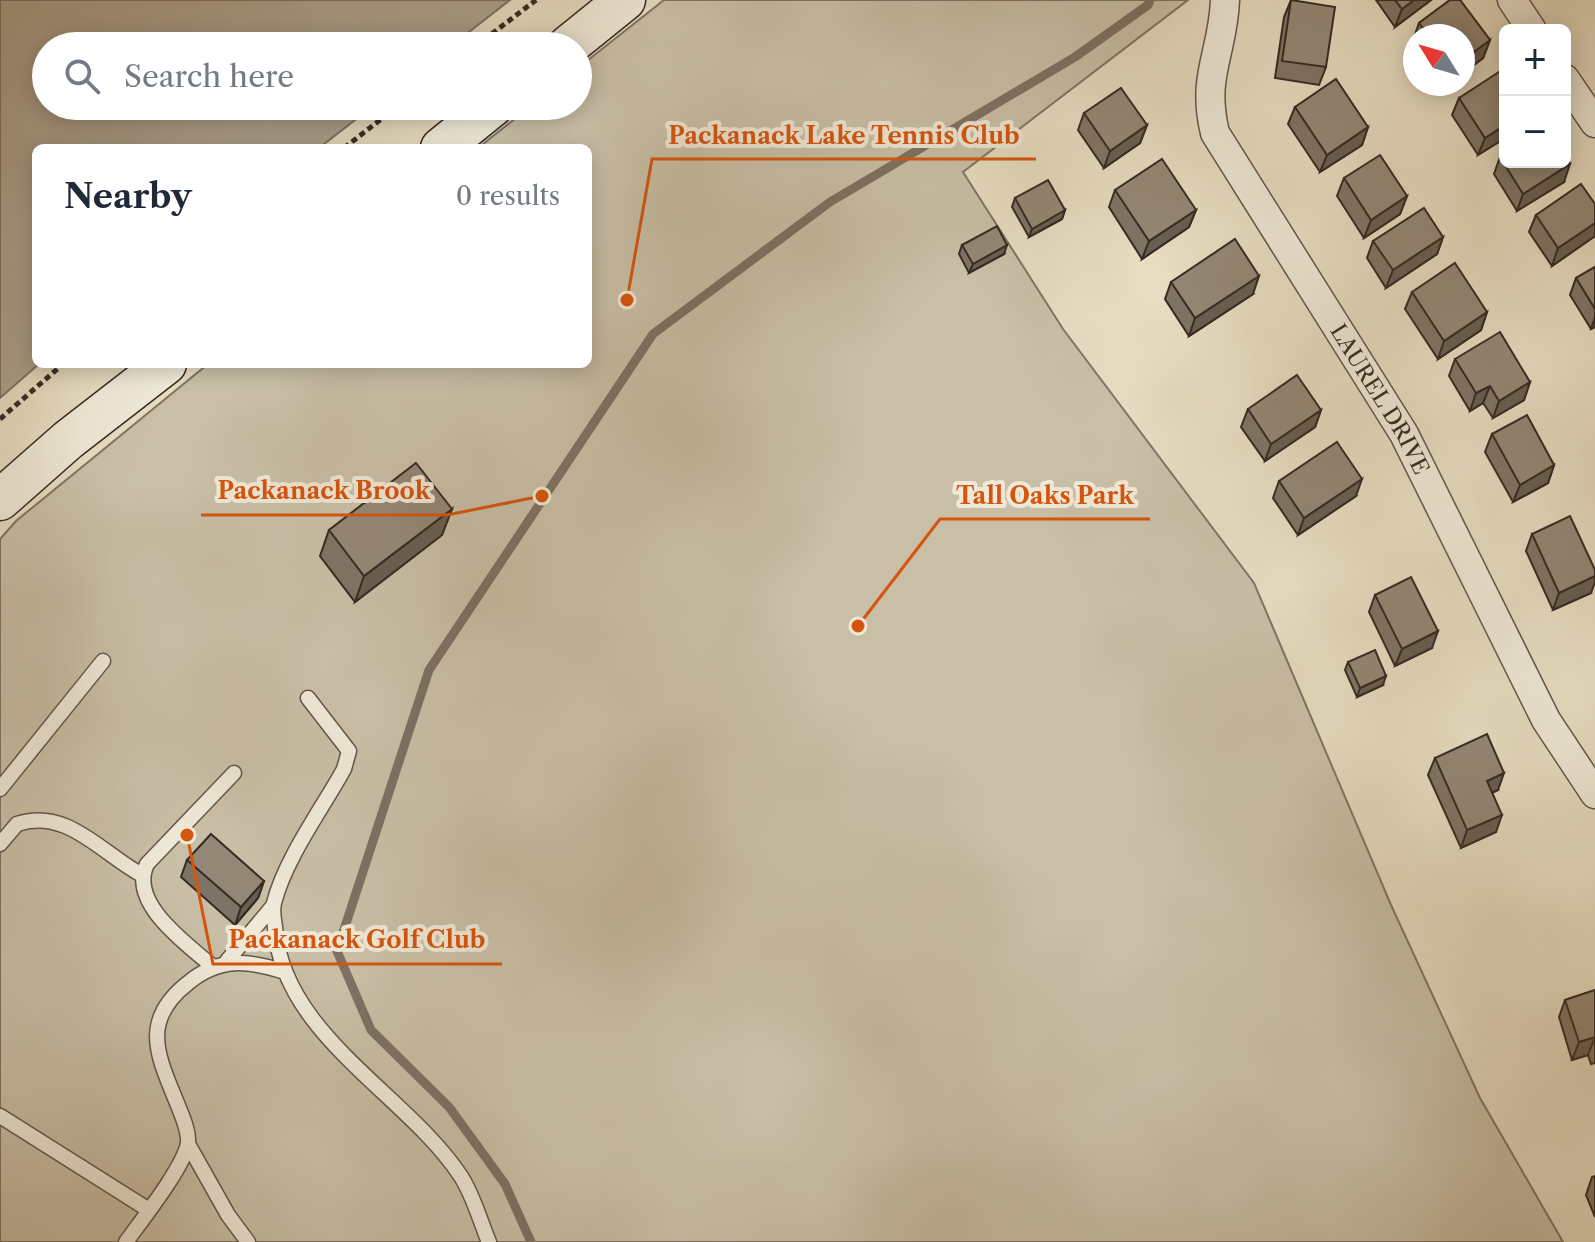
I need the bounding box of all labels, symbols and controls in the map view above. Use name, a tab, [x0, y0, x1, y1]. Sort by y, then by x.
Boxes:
north arrow	[1403, 24, 1475, 96]
map controls	[1499, 24, 1571, 168]
button: +	[1499, 24, 1571, 96]
search box	[32, 32, 592, 120]
icon: search	[60, 54, 104, 98]
text: Search here	[124, 58, 294, 95]
button: −	[1499, 96, 1571, 168]
callout: Packanack Lake Tennis Club	[652, 111, 1036, 159]
text: Packanack Lake Tennis Club	[668, 121, 1020, 150]
text: Nearby	[64, 175, 192, 217]
text: 0 results	[456, 180, 560, 212]
street label: LAUREL DRIVE	[1324, 319, 1435, 479]
callout: Packanack Brook	[201, 467, 447, 515]
callout: Tall Oaks Park	[940, 471, 1150, 519]
text: Packanack Brook	[217, 476, 432, 505]
text: Tall Oaks Park	[956, 481, 1135, 510]
callout: Packanack Golf Club	[213, 916, 502, 964]
text: Packanack Golf Club	[229, 925, 485, 954]

